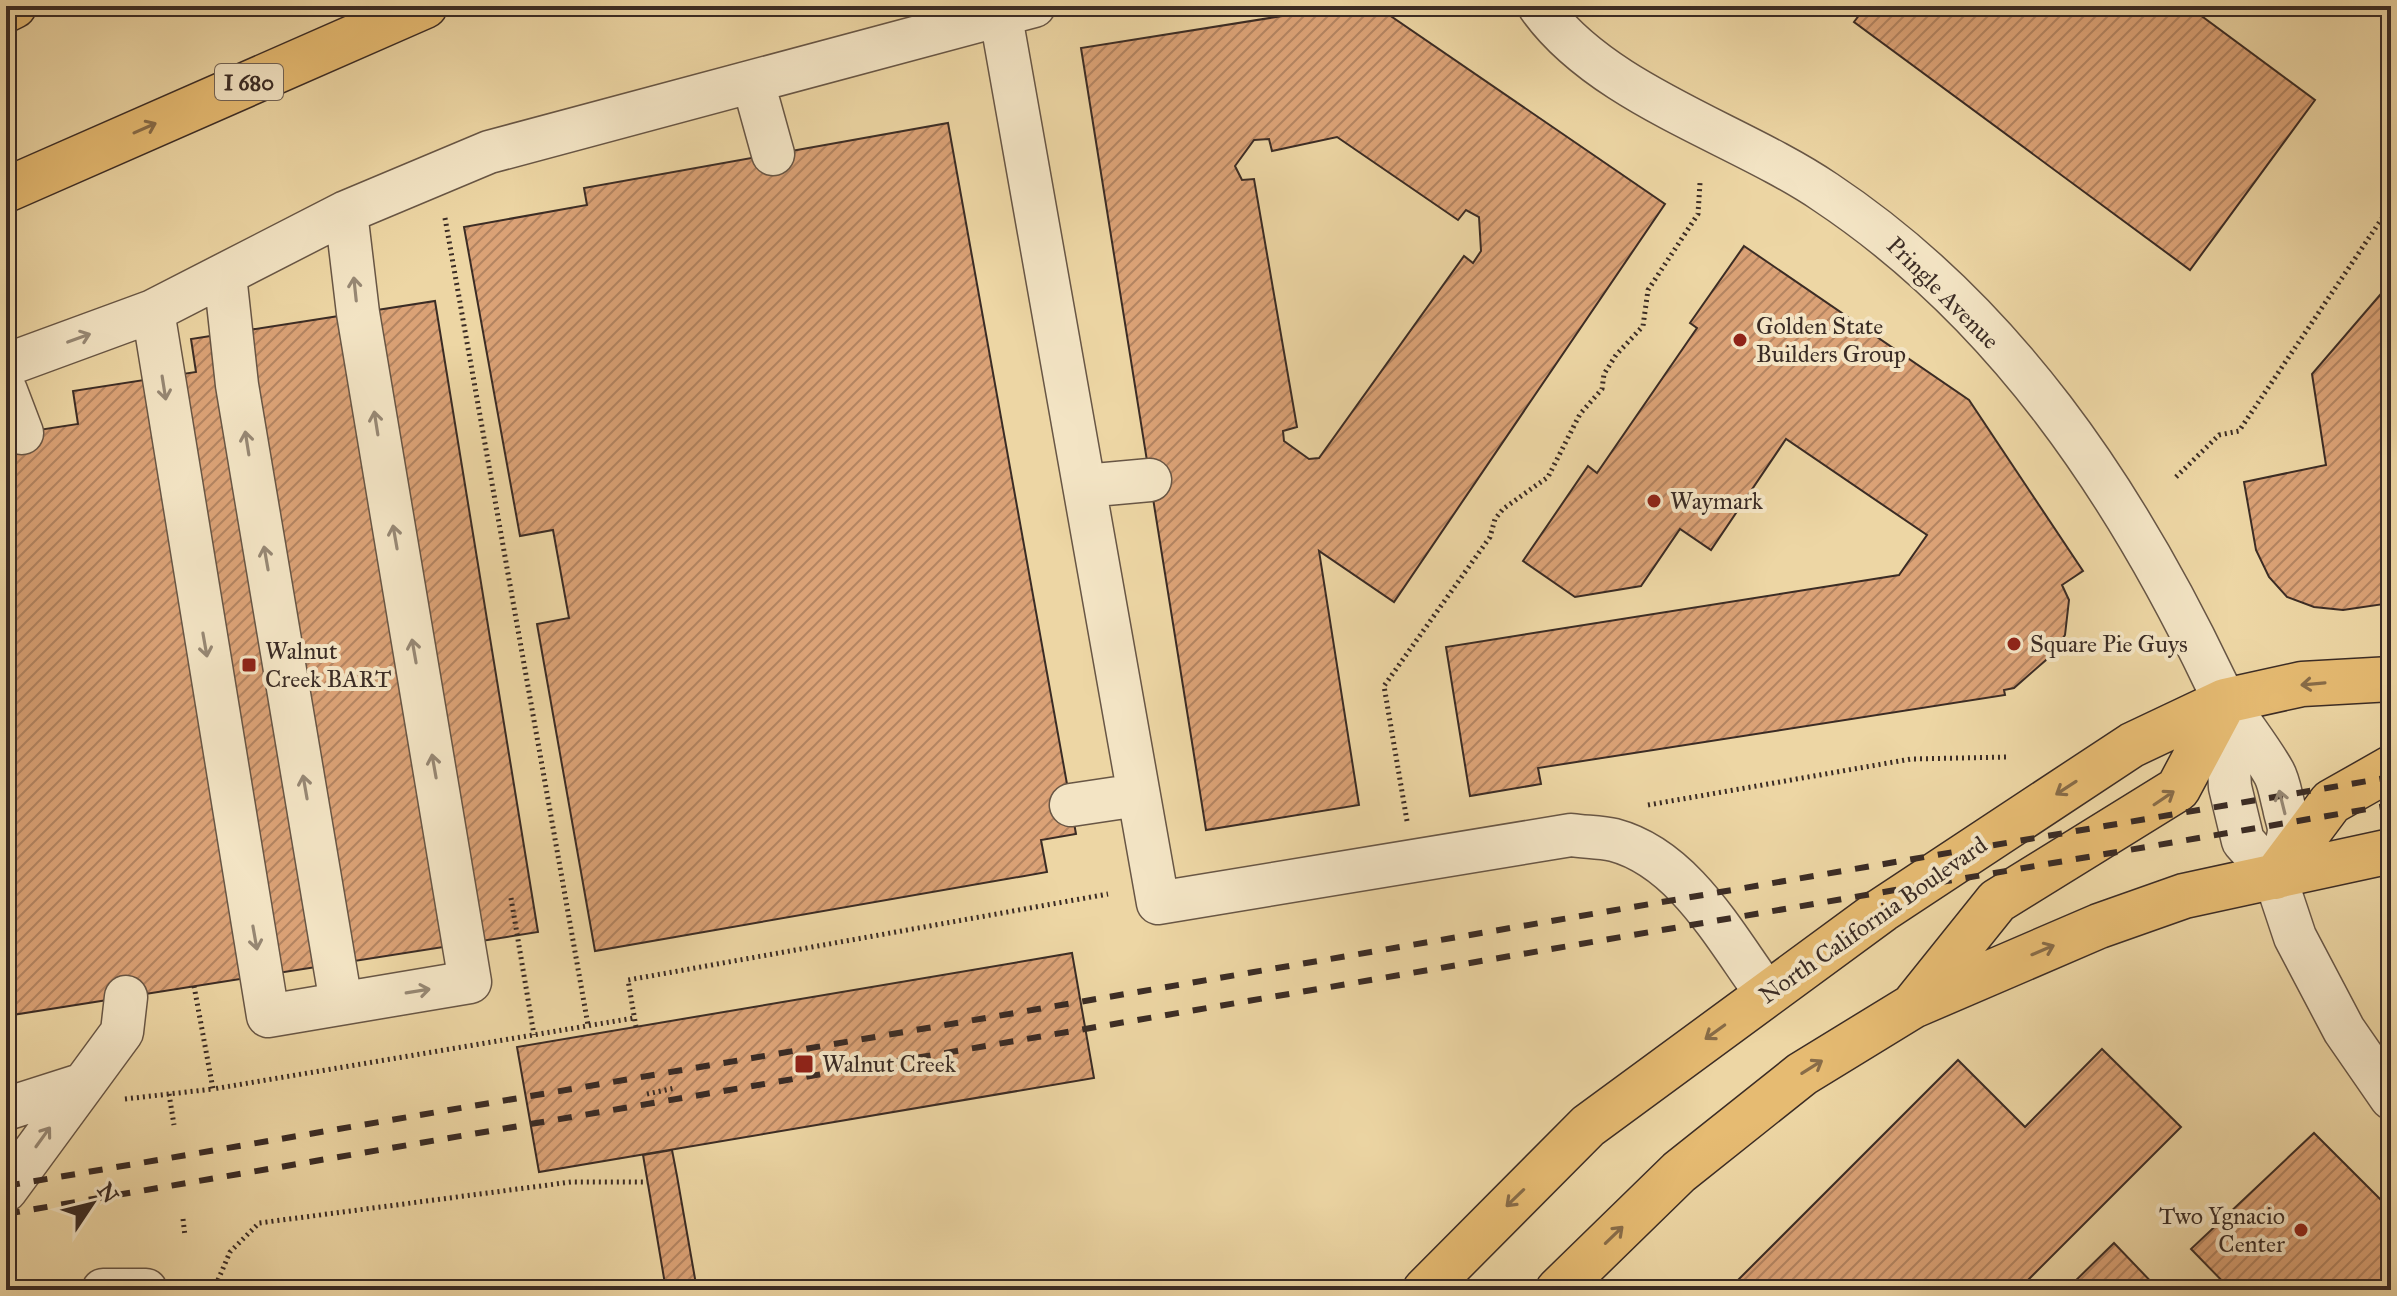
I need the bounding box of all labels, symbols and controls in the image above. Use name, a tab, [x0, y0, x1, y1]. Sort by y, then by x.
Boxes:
road number: I 680	[215, 64, 283, 100]
one-way arrow	[132, 119, 157, 134]
street label: Pringle Avenue	[1880, 230, 2006, 356]
one-way arrow	[347, 276, 362, 303]
place label: Golden State Builders Group	[1756, 311, 1906, 369]
one-way arrow	[66, 330, 91, 344]
marker: Golden State Builders Group	[1731, 331, 1749, 349]
one-way arrow	[158, 375, 173, 400]
one-way arrow	[368, 411, 383, 436]
one-way arrow	[239, 431, 254, 456]
place label: Waymark	[1670, 486, 1764, 516]
marker: Waymark	[1645, 492, 1663, 510]
one-way arrow	[387, 525, 402, 550]
one-way arrow	[258, 546, 273, 571]
place label: Square Pie Guys	[2030, 629, 2188, 659]
one-way arrow	[199, 631, 214, 657]
marker: Square Pie Guys	[2005, 635, 2023, 653]
place label: Walnut Creek BART	[265, 636, 391, 694]
one-way arrow	[406, 639, 421, 664]
marker: Walnut Creek BART	[240, 656, 258, 674]
one-way arrow	[2300, 676, 2327, 691]
one-way arrow	[425, 754, 440, 779]
one-way arrow	[297, 775, 312, 800]
one-way arrow	[2056, 780, 2078, 797]
one-way arrow	[2152, 790, 2175, 806]
one-way arrow	[2274, 790, 2289, 815]
street label: North California Boulevard	[1753, 830, 1993, 1010]
one-way arrow	[248, 925, 263, 950]
one-way arrow	[2030, 941, 2055, 956]
one-way arrow	[405, 982, 430, 997]
one-way arrow	[1705, 1024, 1726, 1041]
place label: Walnut Creek	[822, 1049, 957, 1079]
marker: Walnut Creek	[793, 1053, 815, 1075]
one-way arrow	[1800, 1059, 1823, 1075]
one-way arrow	[35, 1127, 52, 1149]
north arrow	[52, 1164, 132, 1244]
text: N	[92, 1177, 125, 1208]
one-way arrow	[1506, 1188, 1525, 1207]
place label: Two Ygnacio Center	[2159, 1201, 2285, 1259]
marker: Two Ygnacio Center	[2292, 1221, 2310, 1239]
one-way arrow	[1604, 1226, 1623, 1245]

